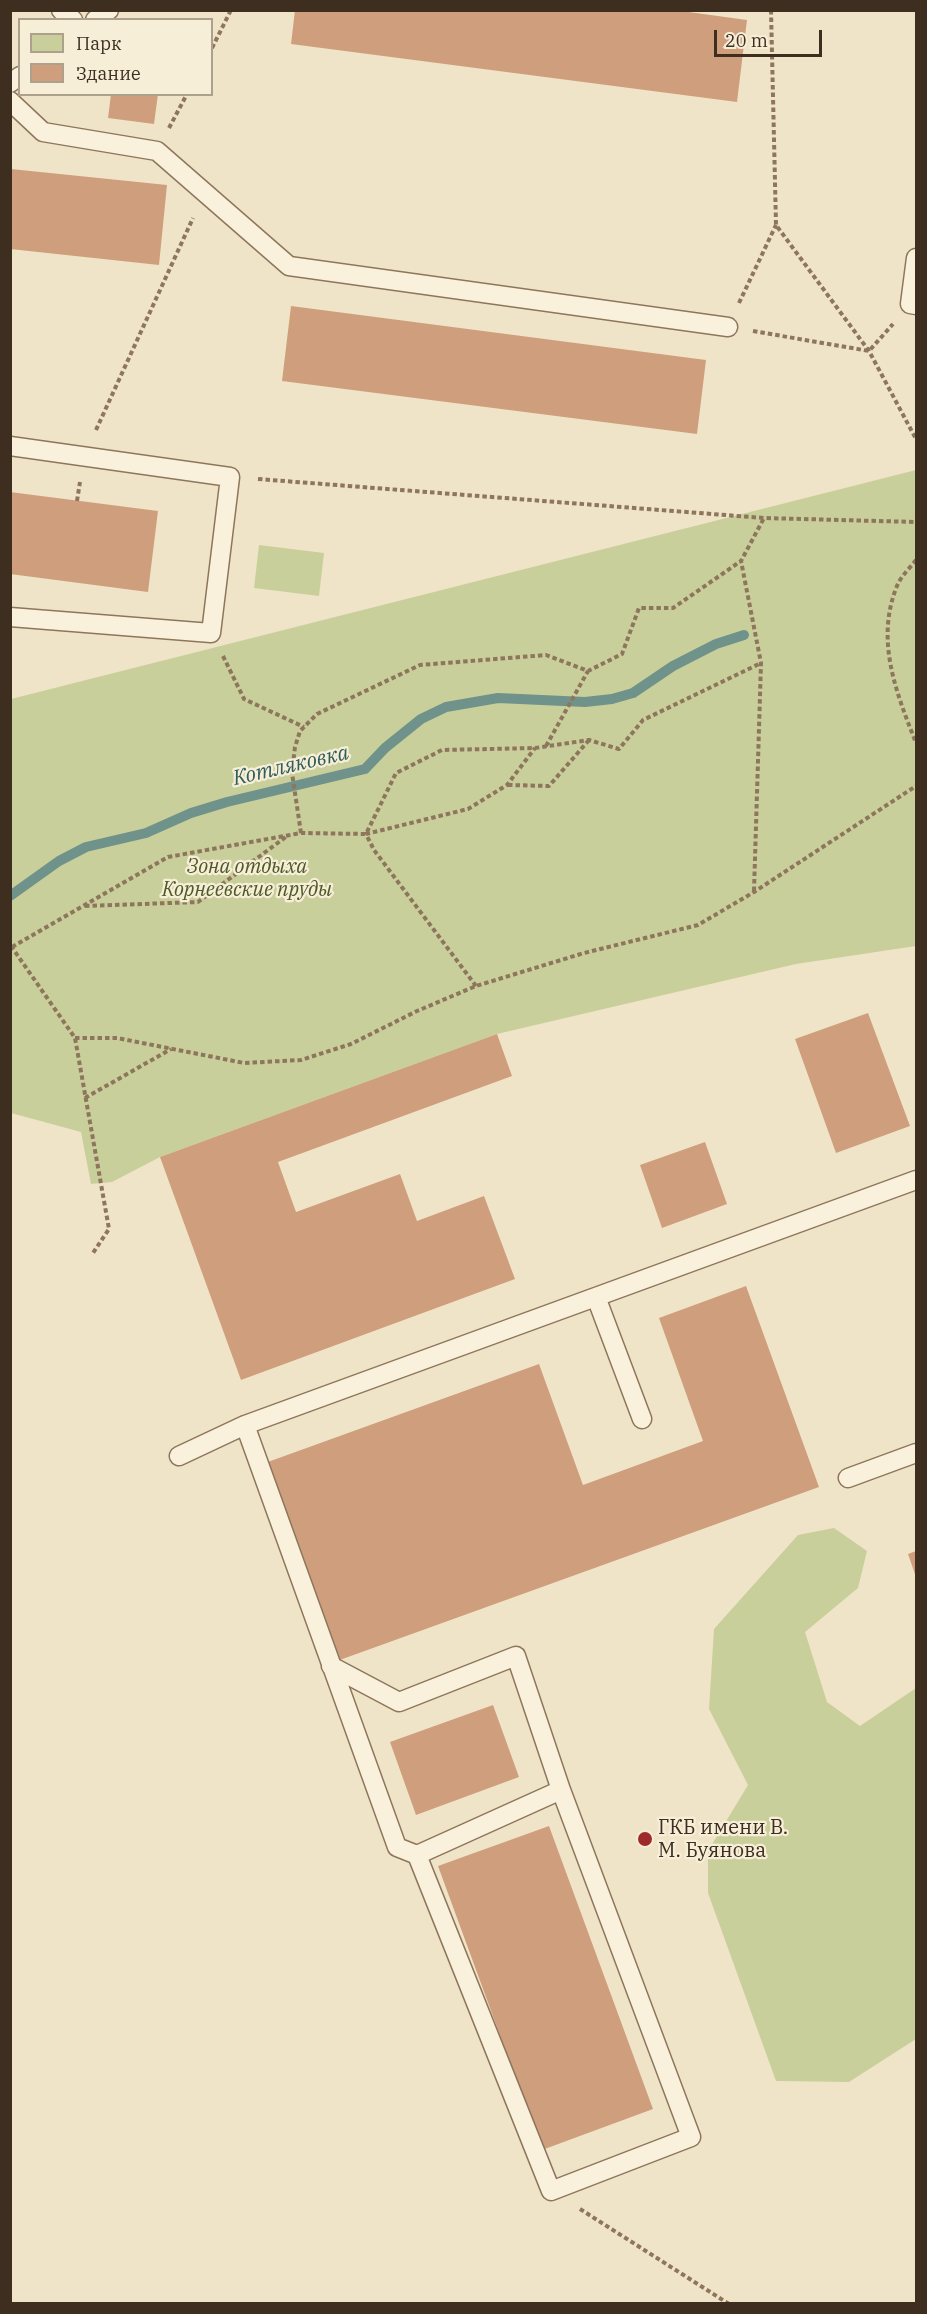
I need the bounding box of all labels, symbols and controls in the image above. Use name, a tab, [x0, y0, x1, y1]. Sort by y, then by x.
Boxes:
legend	[18, 18, 213, 96]
scale bar	[717, 18, 825, 56]
text: 20 m	[725, 29, 768, 52]
text: Парк	[76, 32, 122, 55]
text: Здание	[76, 62, 141, 85]
water label: Котляковка	[231, 740, 351, 792]
park label: Зона отдыха Корнеевские пруды	[162, 855, 332, 902]
place label: ГКБ имени В. М. Буянова	[658, 1816, 788, 1863]
marker: ГКБ имени В. М. Буянова	[636, 1830, 654, 1848]

